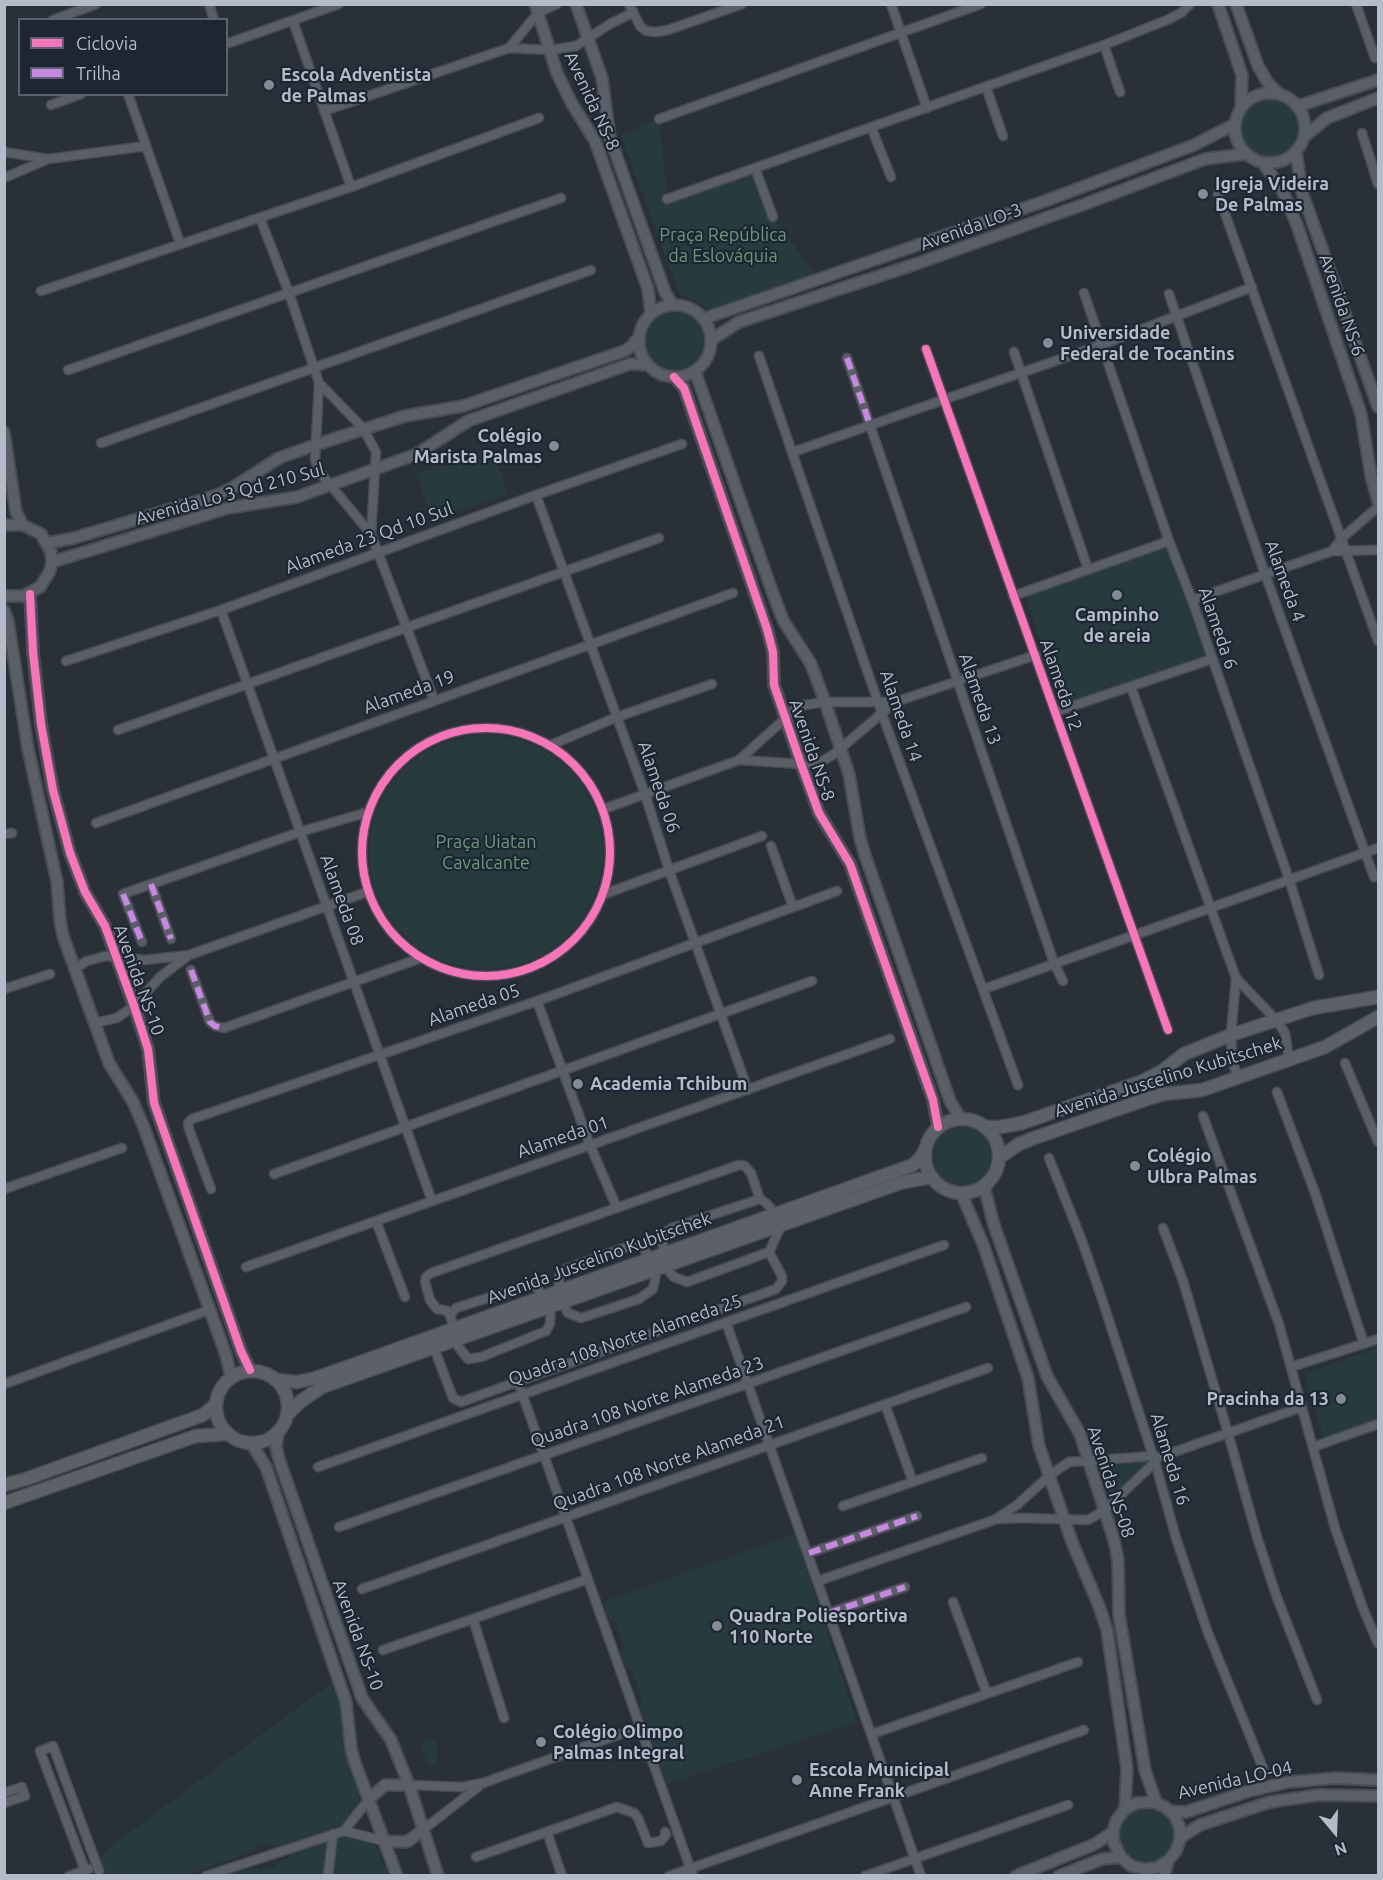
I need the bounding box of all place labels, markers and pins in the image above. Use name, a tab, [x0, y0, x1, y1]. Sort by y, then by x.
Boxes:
place label: Escola Adventista de Palmas	[281, 64, 431, 106]
marker: Escola Adventista de Palmas	[262, 78, 276, 92]
place label: Igreja Videira De Palmas	[1215, 173, 1329, 216]
marker: Igreja Videira De Palmas	[1196, 187, 1210, 201]
place label: Universidade Federal de Tocantins	[1060, 322, 1235, 364]
marker: Universidade Federal de Tocantins	[1041, 336, 1055, 350]
place label: Colégio Marista Palmas	[414, 425, 542, 468]
marker: Colégio Marista Palmas	[547, 439, 561, 453]
marker: Campinho de areia	[1110, 588, 1124, 602]
place label: Campinho de areia	[1075, 604, 1159, 646]
place label: Academia Tchibum	[590, 1073, 747, 1095]
marker: Academia Tchibum	[571, 1077, 585, 1091]
place label: Colégio Ulbra Palmas	[1147, 1145, 1257, 1188]
marker: Colégio Ulbra Palmas	[1128, 1159, 1142, 1173]
place label: Pracinha da 13	[1207, 1388, 1329, 1410]
marker: Pracinha da 13	[1334, 1392, 1348, 1406]
place label: Quadra Poliesportiva 110 Norte	[729, 1605, 908, 1648]
marker: Quadra Poliesportiva 110 Norte	[710, 1619, 724, 1633]
place label: Colégio Olimpo Palmas Integral	[553, 1721, 684, 1764]
marker: Colégio Olimpo Palmas Integral	[534, 1735, 548, 1749]
place label: Escola Municipal Anne Frank	[809, 1759, 949, 1802]
marker: Escola Municipal Anne Frank	[790, 1773, 804, 1787]

